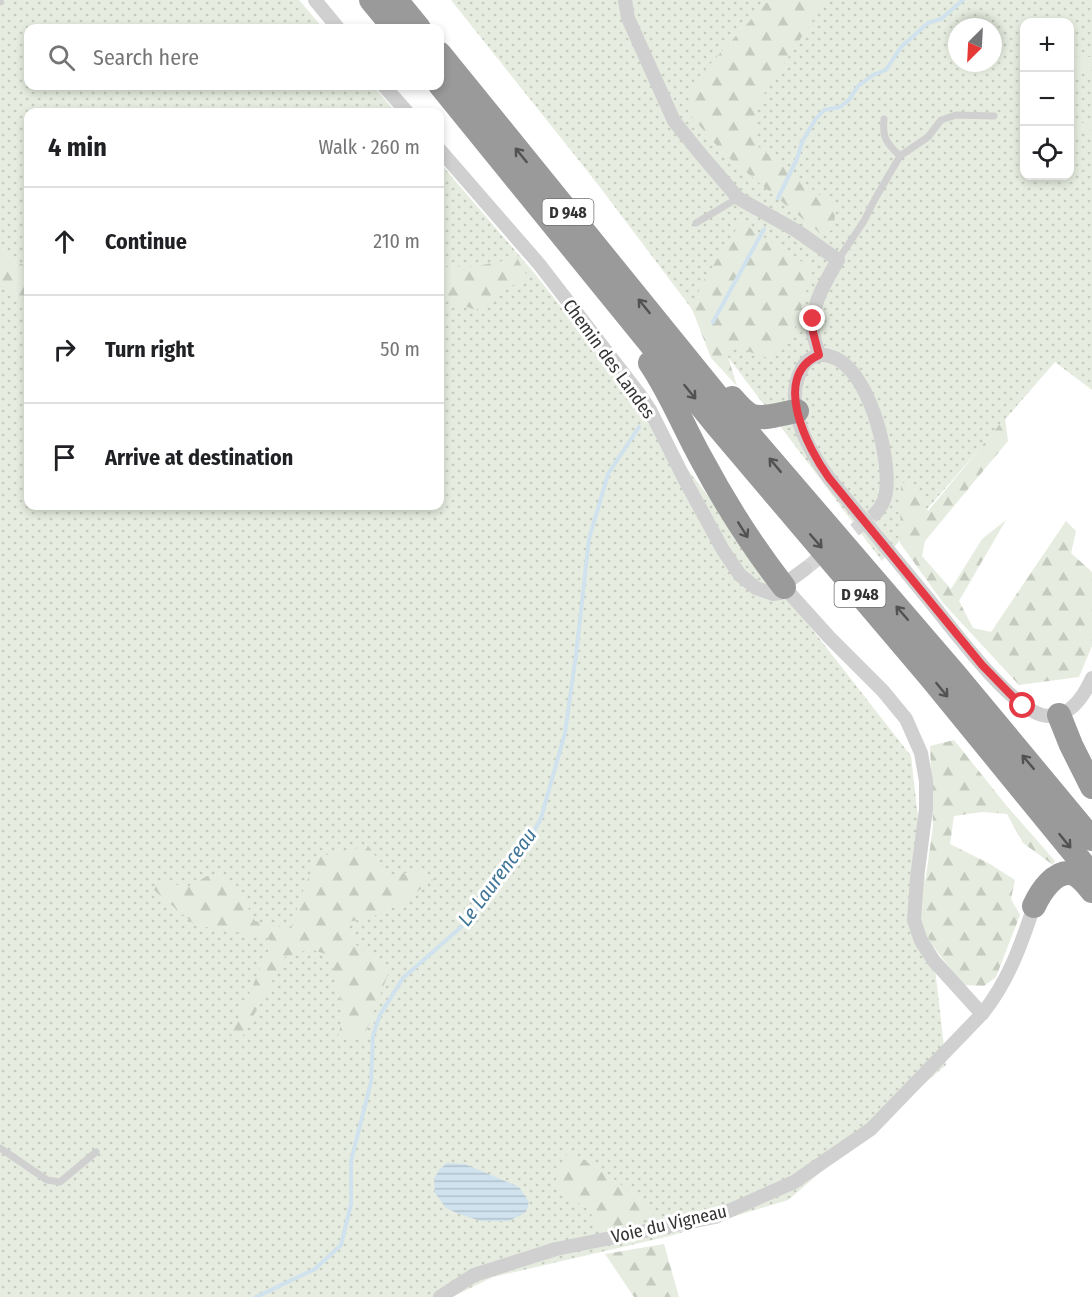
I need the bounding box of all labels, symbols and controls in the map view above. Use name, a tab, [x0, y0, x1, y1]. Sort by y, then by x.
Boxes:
north arrow	[948, 18, 1002, 72]
map controls	[1020, 18, 1074, 180]
button: +	[1020, 18, 1074, 72]
search box	[24, 24, 444, 90]
icon: search	[45, 41, 78, 74]
text: Search here	[93, 44, 199, 71]
button: −	[1020, 72, 1074, 126]
button: locate	[1020, 126, 1074, 180]
text: 4 min	[48, 132, 107, 163]
text: Walk · 260 m	[319, 135, 420, 159]
one-way arrow	[515, 147, 528, 163]
road number: D 948	[542, 199, 594, 225]
icon: ahead	[48, 225, 81, 258]
text: Continue	[105, 228, 187, 255]
text: 210 m	[373, 229, 420, 253]
street label: Chemin des Landes	[558, 295, 660, 423]
one-way arrow	[637, 299, 651, 314]
route end	[799, 305, 825, 331]
icon: right	[48, 333, 81, 366]
text: Turn right	[105, 336, 194, 363]
text: 50 m	[380, 337, 420, 361]
one-way arrow	[683, 384, 696, 400]
icon: arrive	[48, 441, 81, 474]
text: Arrive at destination	[105, 444, 293, 471]
one-way arrow	[768, 458, 782, 473]
one-way arrow	[738, 521, 750, 538]
one-way arrow	[809, 533, 822, 549]
road number: D 948	[834, 581, 886, 607]
one-way arrow	[895, 606, 909, 621]
one-way arrow	[935, 682, 948, 698]
route start	[1009, 692, 1035, 718]
one-way arrow	[1021, 755, 1035, 770]
water label: Le Laurenceau	[452, 823, 542, 931]
one-way arrow	[1058, 833, 1071, 849]
street label: Voie du Vigneau	[609, 1200, 729, 1248]

